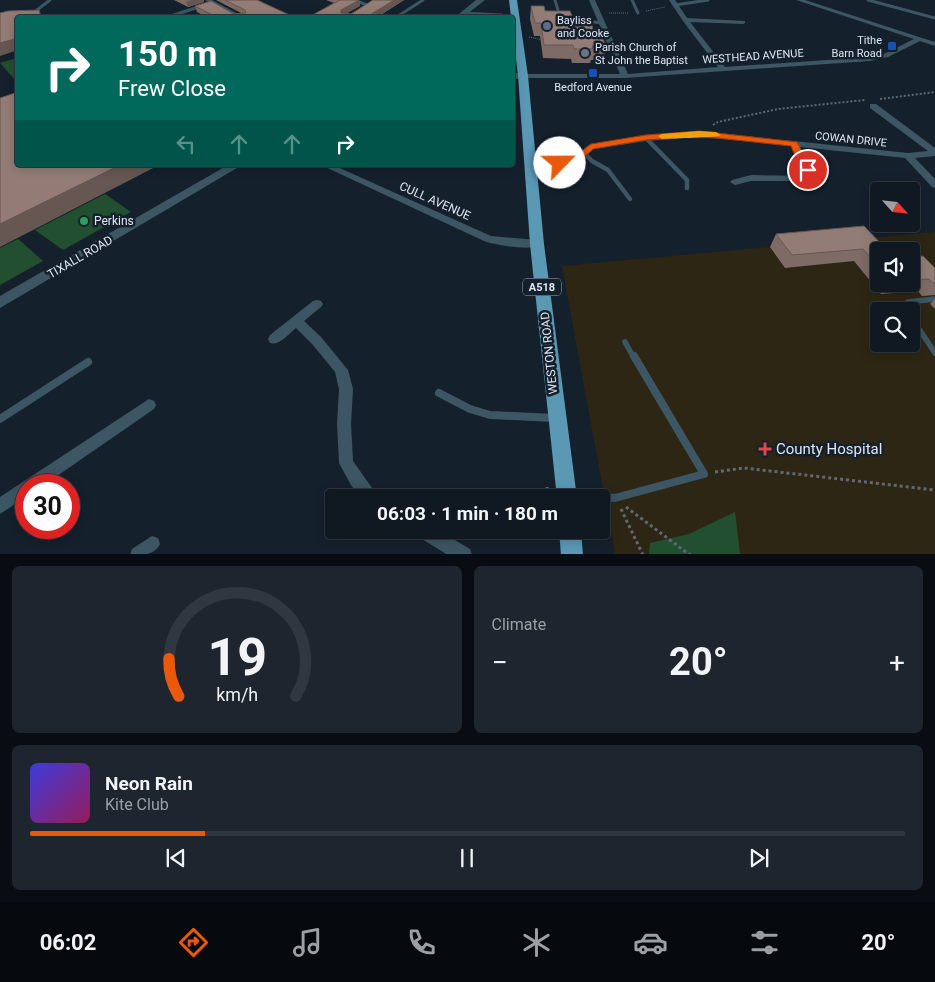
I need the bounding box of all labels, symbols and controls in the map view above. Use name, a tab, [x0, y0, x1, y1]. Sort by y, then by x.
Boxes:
place label: Bayliss and Cooke	[557, 14, 609, 40]
marker: Bayliss and Cooke	[541, 20, 553, 32]
text: 150 m	[118, 34, 217, 75]
place label: Tithe Barn Road	[831, 34, 882, 60]
icon: right	[35, 35, 100, 100]
marker: Tithe Barn Road	[886, 40, 898, 52]
place label: Parish Church of St John the Baptist	[595, 41, 688, 67]
street label: WESTHEAD AVENUE	[702, 46, 804, 67]
marker: Parish Church of St John the Baptist	[579, 47, 591, 59]
marker: Bedford Avenue	[587, 67, 599, 79]
text: Frew Close	[118, 76, 226, 101]
place label: Bedford Avenue	[554, 81, 632, 94]
street label: COWAN DRIVE	[814, 129, 888, 150]
icon: left	[172, 130, 200, 158]
icon: ahead	[225, 130, 253, 158]
icon: ahead	[278, 130, 306, 158]
icon: right	[331, 130, 359, 158]
position arrow	[533, 136, 585, 188]
pin	[787, 149, 829, 191]
icon: arrive	[794, 156, 822, 184]
street label: CULL AVENUE	[397, 179, 473, 223]
north arrow	[870, 182, 920, 232]
map controls	[870, 182, 920, 352]
place label: Perkins	[94, 214, 134, 228]
marker: Perkins	[78, 215, 90, 227]
street label: TIXALL ROAD	[45, 233, 115, 281]
button: sound	[870, 242, 920, 292]
road number: A518	[523, 278, 561, 296]
button: search	[870, 302, 920, 352]
street label: WESTON ROAD	[538, 311, 560, 395]
place label: County Hospital	[776, 440, 882, 458]
marker: County Hospital	[758, 442, 772, 456]
speed limit sign: 30	[15, 474, 80, 539]
text: 06:03 · 1 min · 180 m	[377, 502, 558, 525]
text: Climate	[492, 615, 546, 634]
text: 19	[207, 627, 267, 688]
text: 20°	[669, 640, 728, 684]
text: −	[492, 646, 508, 679]
text: +	[889, 646, 905, 679]
text: km/h	[216, 684, 258, 705]
text: Neon Rain	[105, 772, 193, 795]
text: Kite Club	[105, 795, 169, 814]
icon: previous	[162, 844, 190, 872]
icon: pause	[453, 844, 481, 872]
icon: next	[745, 844, 773, 872]
icon: directions	[176, 925, 211, 960]
icon: music	[290, 925, 325, 960]
icon: phone	[404, 925, 439, 960]
icon: climate	[519, 925, 554, 960]
icon: car	[633, 925, 668, 960]
icon: filters	[747, 925, 782, 960]
text: 06:02	[40, 930, 96, 955]
text: 20°	[861, 930, 895, 955]

